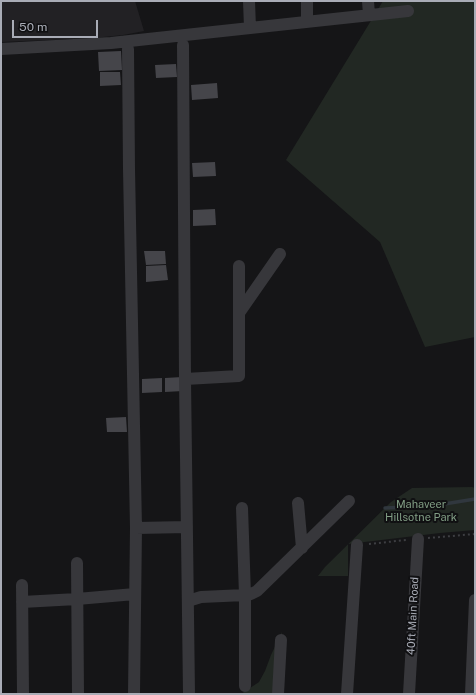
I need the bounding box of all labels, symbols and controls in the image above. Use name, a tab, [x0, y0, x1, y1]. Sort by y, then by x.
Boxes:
scale bar	[14, 12, 100, 38]
text: 50 m	[19, 20, 47, 34]
park label: Mahaveer Hillsotne Park	[385, 498, 457, 524]
street label: 40ft Main Road	[404, 577, 422, 655]

